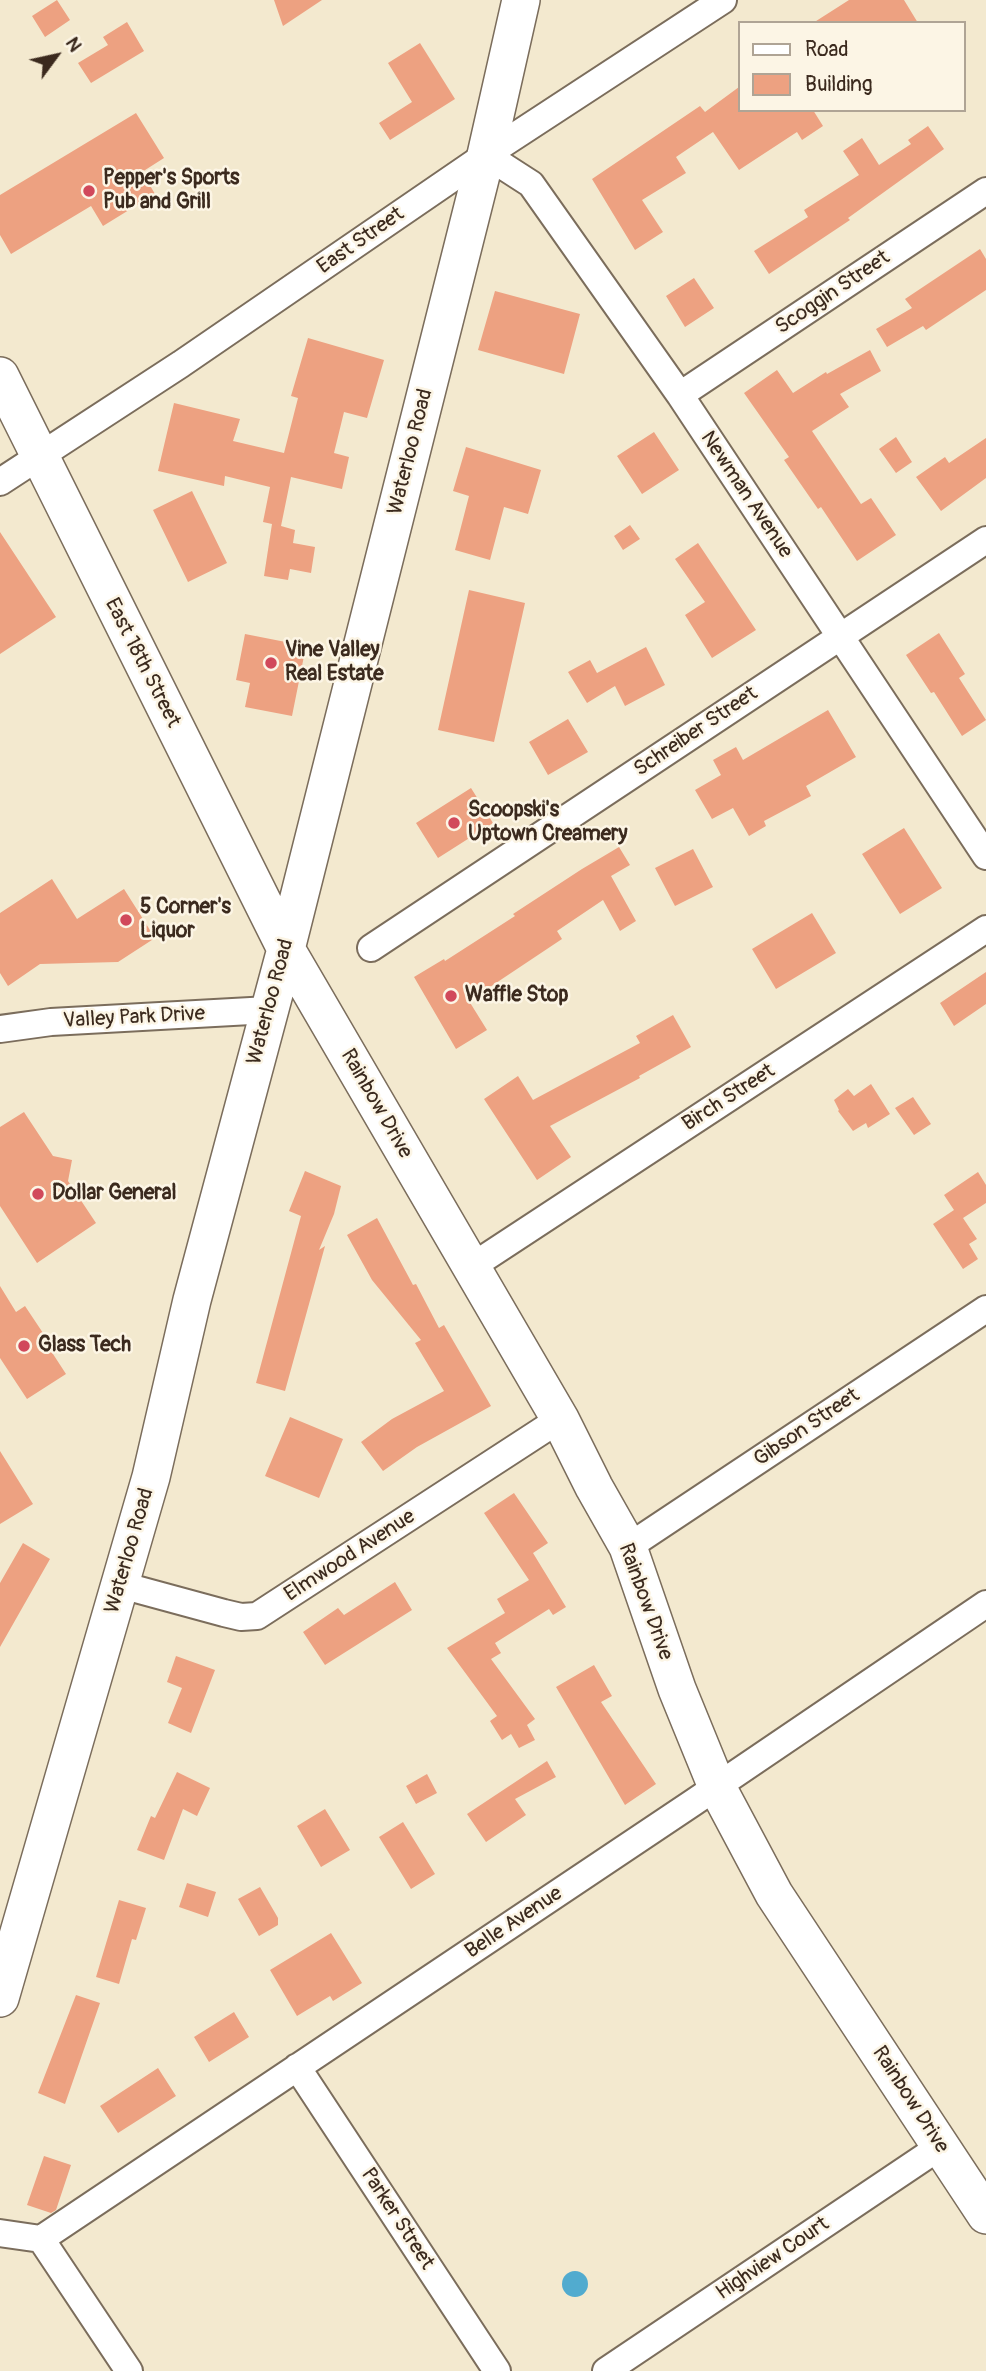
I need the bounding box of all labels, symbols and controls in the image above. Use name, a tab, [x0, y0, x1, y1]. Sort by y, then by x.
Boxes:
north arrow	[21, 21, 91, 91]
legend	[738, 21, 965, 112]
text: N	[60, 33, 87, 56]
text: Road	[805, 36, 849, 63]
text: Building	[805, 71, 872, 98]
place label: Pepper's Sports Pub and Grill	[103, 166, 239, 216]
marker: Pepper's Sports Pub and Grill	[81, 183, 97, 199]
street label: East Street	[313, 202, 409, 280]
street label: Scoggin Street	[771, 246, 895, 340]
street label: Waterloo Road	[383, 386, 439, 518]
street label: Newman Avenue	[694, 427, 798, 563]
street label: East 18th Street	[99, 594, 185, 732]
place label: Vine Valley Real Estate	[285, 638, 384, 688]
marker: Vine Valley Real Estate	[263, 655, 279, 671]
street label: Schreiber Street	[629, 681, 763, 783]
place label: Scoopski's Uptown Creamery	[468, 798, 628, 848]
marker: Scoopski's Uptown Creamery	[446, 815, 462, 831]
place label: 5 Corner's Liquor	[140, 895, 231, 945]
marker: 5 Corner's Liquor	[118, 912, 134, 928]
street label: Waterloo Road	[242, 936, 300, 1068]
place label: Waffle Stop	[465, 983, 568, 1009]
marker: Waffle Stop	[443, 988, 459, 1004]
street label: Valley Park Drive	[62, 1002, 206, 1034]
street label: Rainbow Drive	[335, 1045, 417, 1163]
street label: Birch Street	[678, 1059, 780, 1137]
place label: Dollar General	[52, 1181, 177, 1207]
marker: Dollar General	[30, 1186, 46, 1202]
place label: Glass Tech	[38, 1333, 131, 1359]
marker: Glass Tech	[16, 1338, 32, 1354]
street label: Gibson Street	[749, 1383, 865, 1473]
street label: Waterloo Road	[100, 1486, 160, 1616]
street label: Elmwood Avenue	[280, 1504, 420, 1608]
street label: Rainbow Drive	[612, 1540, 678, 1664]
street label: Belle Avenue	[461, 1881, 567, 1965]
street label: Rainbow Drive	[866, 2042, 954, 2158]
street label: Parker Street	[355, 2163, 439, 2275]
street label: Highview Court	[712, 2212, 834, 2306]

